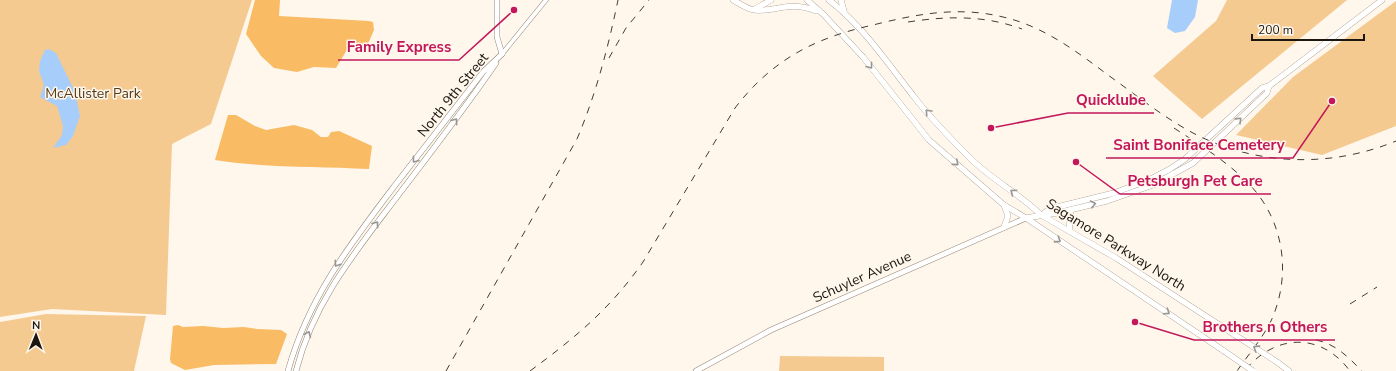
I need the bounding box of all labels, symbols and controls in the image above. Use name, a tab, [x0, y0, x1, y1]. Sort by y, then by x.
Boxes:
scale bar	[1252, 16, 1364, 42]
text: 200 m	[1258, 22, 1293, 38]
callout: Family Express	[338, 33, 459, 60]
text: Family Express	[347, 37, 451, 57]
street label: North 9th Street	[413, 49, 493, 141]
one-way arrow	[865, 62, 872, 69]
park label: McAllister Park	[45, 84, 142, 103]
callout: Quicklube	[1068, 86, 1154, 113]
text: Quicklube	[1076, 90, 1146, 110]
one-way arrow	[925, 109, 932, 117]
one-way arrow	[1234, 117, 1242, 125]
one-way arrow	[450, 118, 457, 125]
callout: Saint Boniface Cemetery	[1106, 131, 1293, 158]
text: Saint Boniface Cemetery	[1113, 135, 1285, 155]
one-way arrow	[412, 156, 420, 163]
one-way arrow	[951, 159, 959, 166]
callout: Petsburgh Pet Care	[1120, 167, 1271, 194]
text: Petsburgh Pet Care	[1127, 171, 1263, 191]
one-way arrow	[1010, 189, 1017, 197]
street label: Sagamore Parkway North	[1043, 194, 1189, 296]
one-way arrow	[1090, 201, 1096, 209]
one-way arrow	[371, 222, 378, 229]
one-way arrow	[1054, 235, 1061, 243]
street label: Schuyler Avenue	[810, 247, 914, 307]
one-way arrow	[334, 260, 342, 267]
one-way arrow	[1162, 307, 1169, 314]
callout: Brothers n Others	[1194, 313, 1335, 340]
north arrow	[16, 315, 56, 355]
text: Brothers n Others	[1203, 317, 1327, 337]
text: N	[32, 318, 40, 333]
one-way arrow	[303, 331, 311, 339]
one-way arrow	[1253, 345, 1260, 353]

